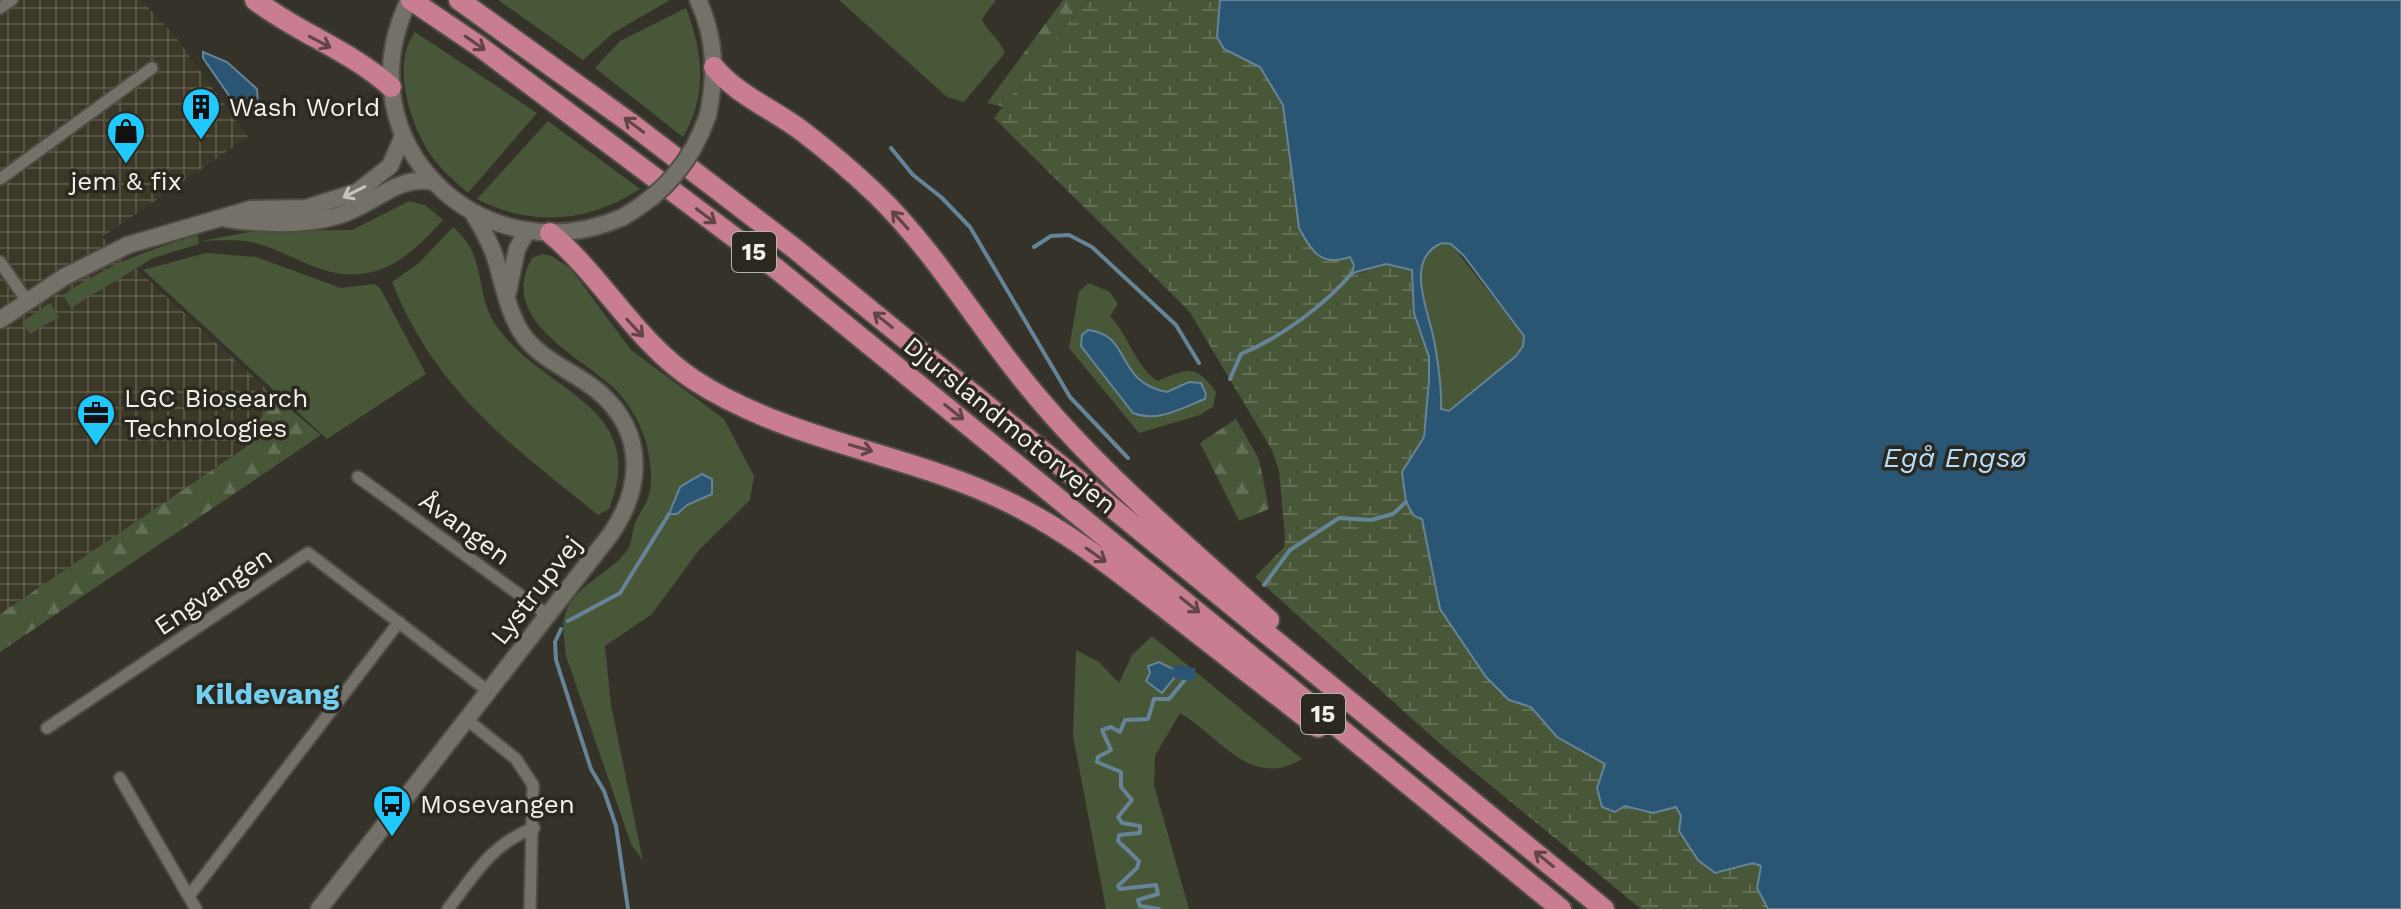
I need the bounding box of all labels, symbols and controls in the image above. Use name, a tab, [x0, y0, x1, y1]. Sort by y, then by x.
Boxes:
one-way arrow	[308, 35, 332, 51]
one-way arrow	[464, 35, 486, 51]
building icon: Wash World	[180, 86, 222, 141]
place label: Wash World	[229, 92, 380, 122]
shop icon: jem & fix	[105, 110, 147, 165]
one-way arrow	[623, 117, 645, 134]
place label: jem & fix	[67, 166, 182, 196]
one-way arrow	[343, 185, 367, 201]
one-way arrow	[695, 207, 716, 224]
one-way arrow	[890, 210, 909, 230]
road number: 15	[732, 232, 776, 272]
one-way arrow	[873, 311, 893, 329]
one-way arrow	[625, 317, 643, 337]
street label: Djurslandmotorvejen	[898, 330, 1122, 520]
place label: LGC Biosearch Technologies	[124, 383, 308, 443]
office icon: LGC Biosearch Technologies	[75, 392, 117, 447]
one-way arrow	[943, 403, 964, 421]
one-way arrow	[847, 441, 873, 456]
water label: Egå Engsø	[1883, 441, 2027, 474]
street label: Åvangen	[414, 485, 516, 571]
street label: Lystrupvej	[484, 530, 588, 650]
street label: Engvangen	[148, 541, 278, 641]
one-way arrow	[1085, 546, 1107, 563]
one-way arrow	[1179, 596, 1199, 614]
district label: Kildevang	[195, 676, 339, 711]
road number: 15	[1301, 694, 1345, 734]
bus stop icon: Mosevangen	[371, 783, 413, 838]
place label: Mosevangen	[420, 789, 575, 819]
one-way arrow	[1534, 851, 1555, 868]

